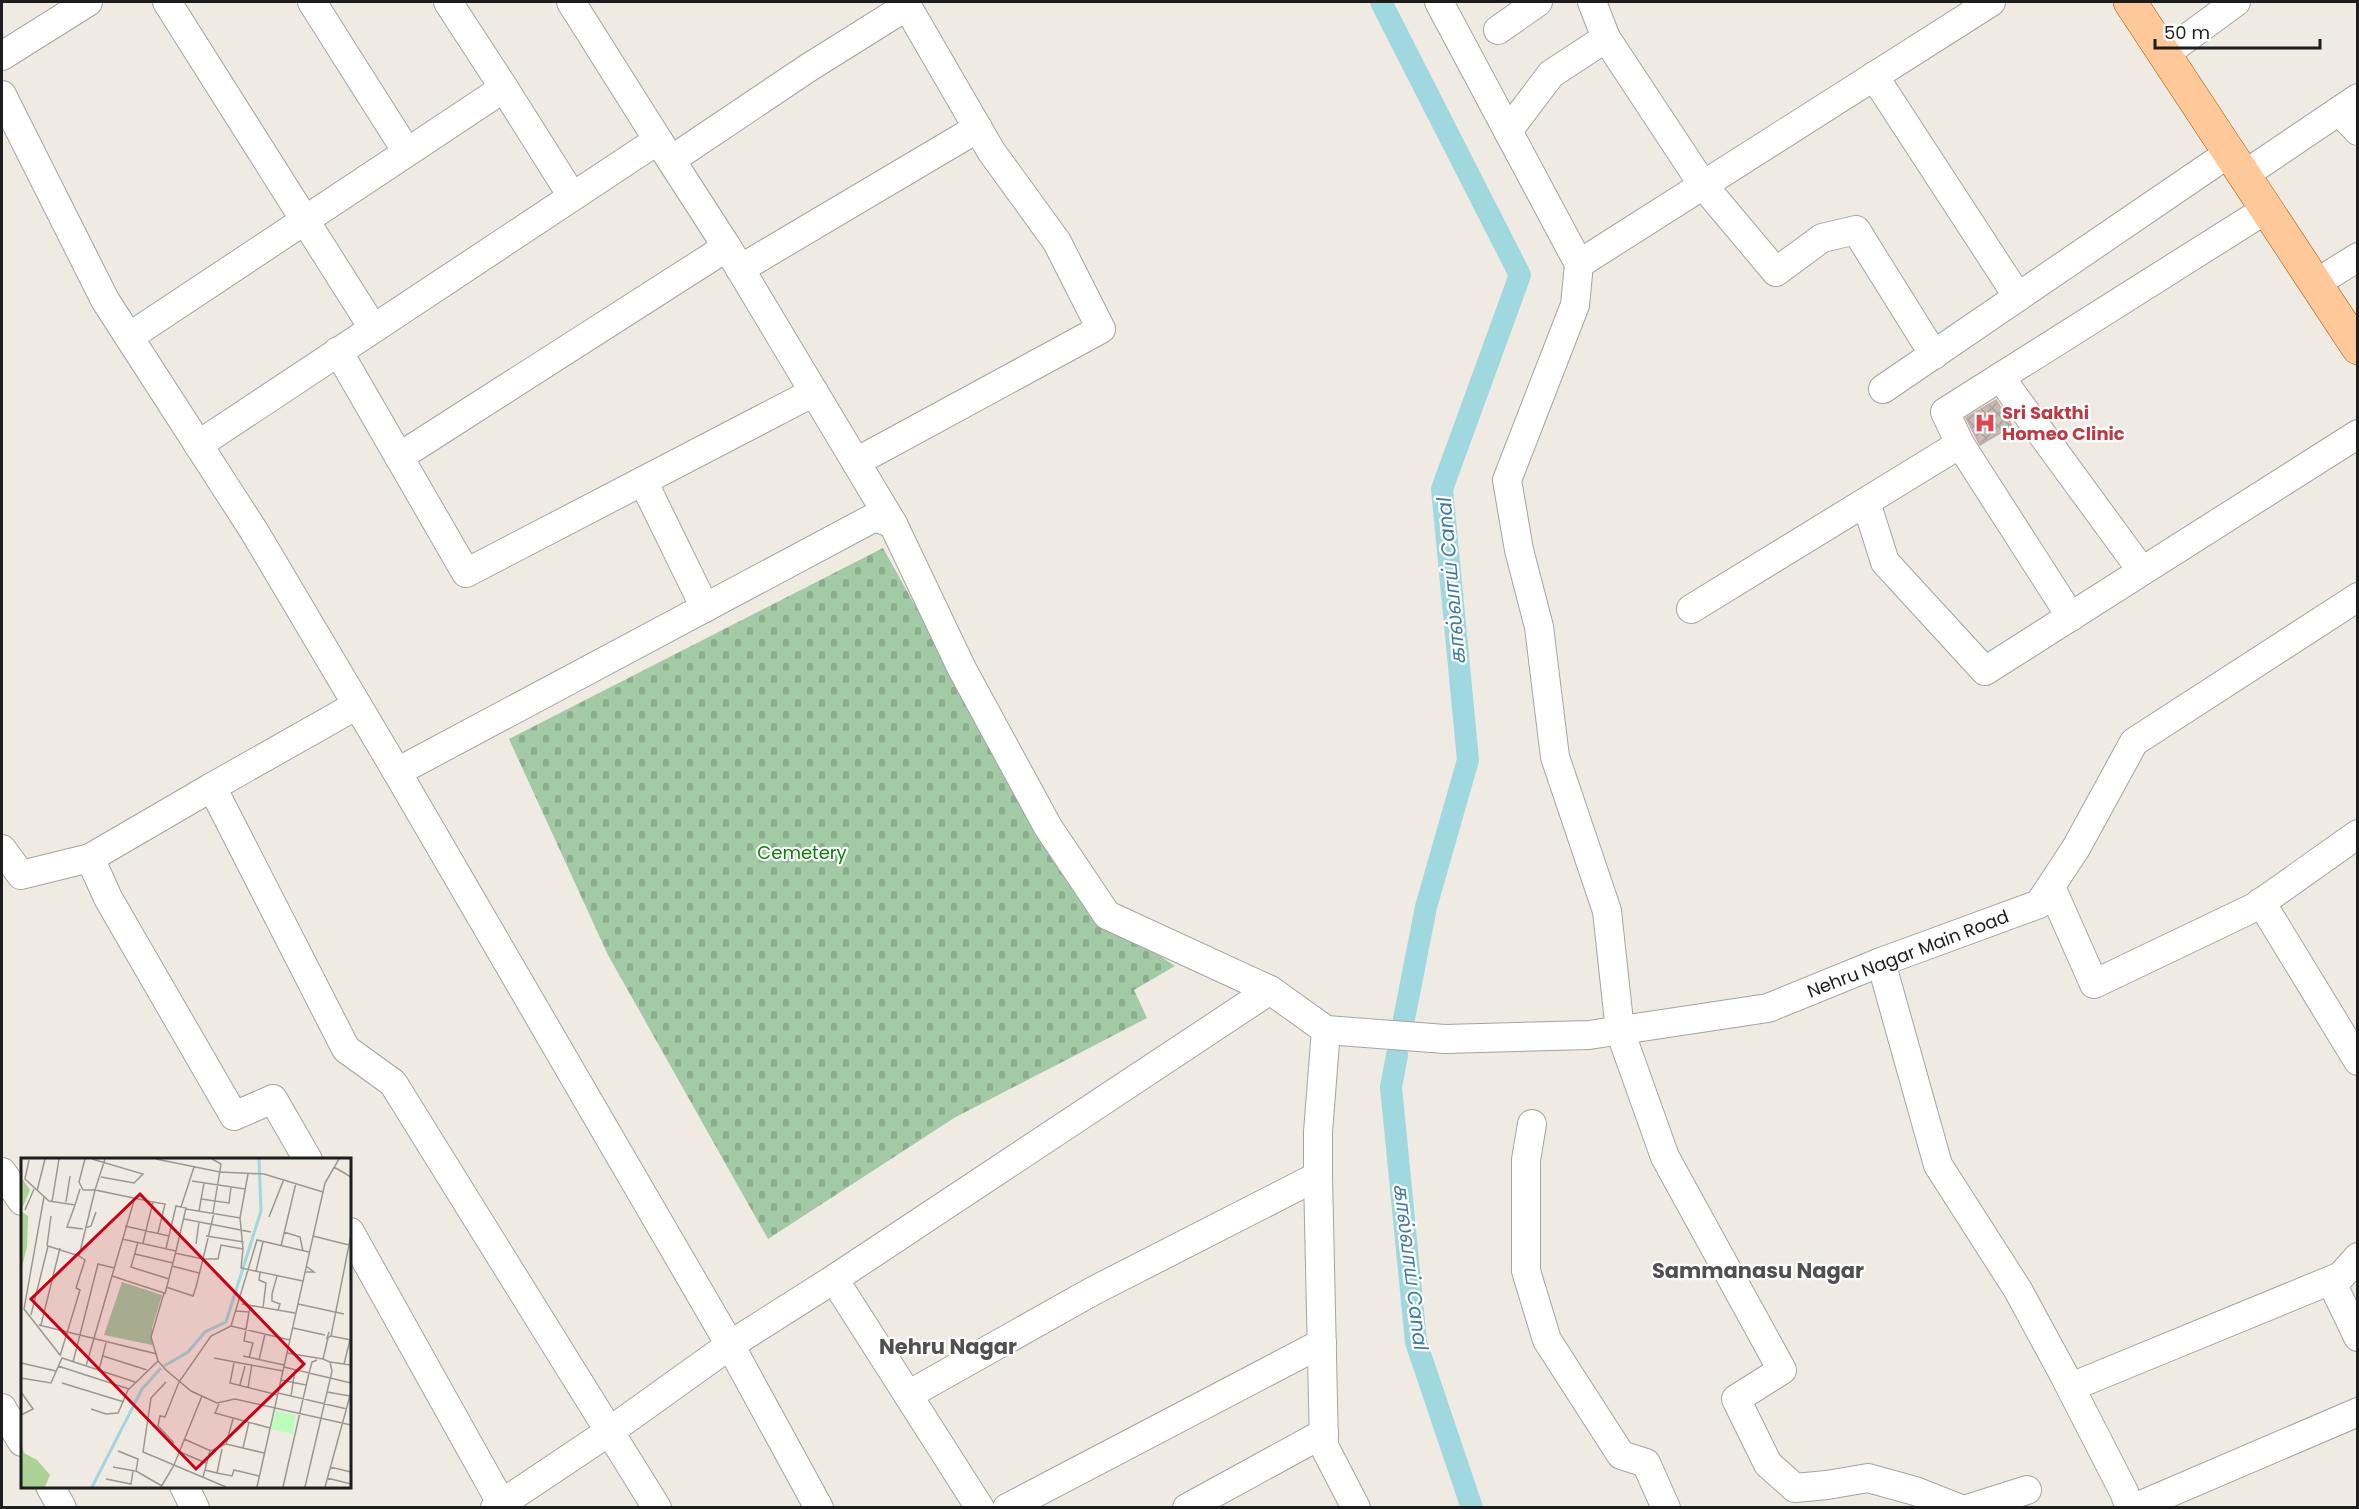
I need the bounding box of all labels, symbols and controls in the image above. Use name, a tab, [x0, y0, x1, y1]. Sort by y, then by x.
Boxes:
scale bar	[2155, 12, 2320, 50]
text: 50 m	[2164, 20, 2210, 45]
place label: Sri Sakthi Homeo Clinic	[2002, 400, 2125, 446]
hospital icon: Sri Sakthi Homeo Clinic	[1973, 411, 1997, 435]
water label: கால்வாய் Canal	[1430, 496, 1472, 666]
park label: Cemetery	[757, 840, 847, 865]
street label: Nehru Nagar Main Road	[1803, 903, 2012, 1004]
inset map	[21, 1158, 351, 1488]
water label: கால்வாய் Canal	[1387, 1182, 1435, 1352]
district label: Sammanasu Nagar	[1652, 1256, 1864, 1285]
district label: Nehru Nagar	[879, 1332, 1017, 1361]

